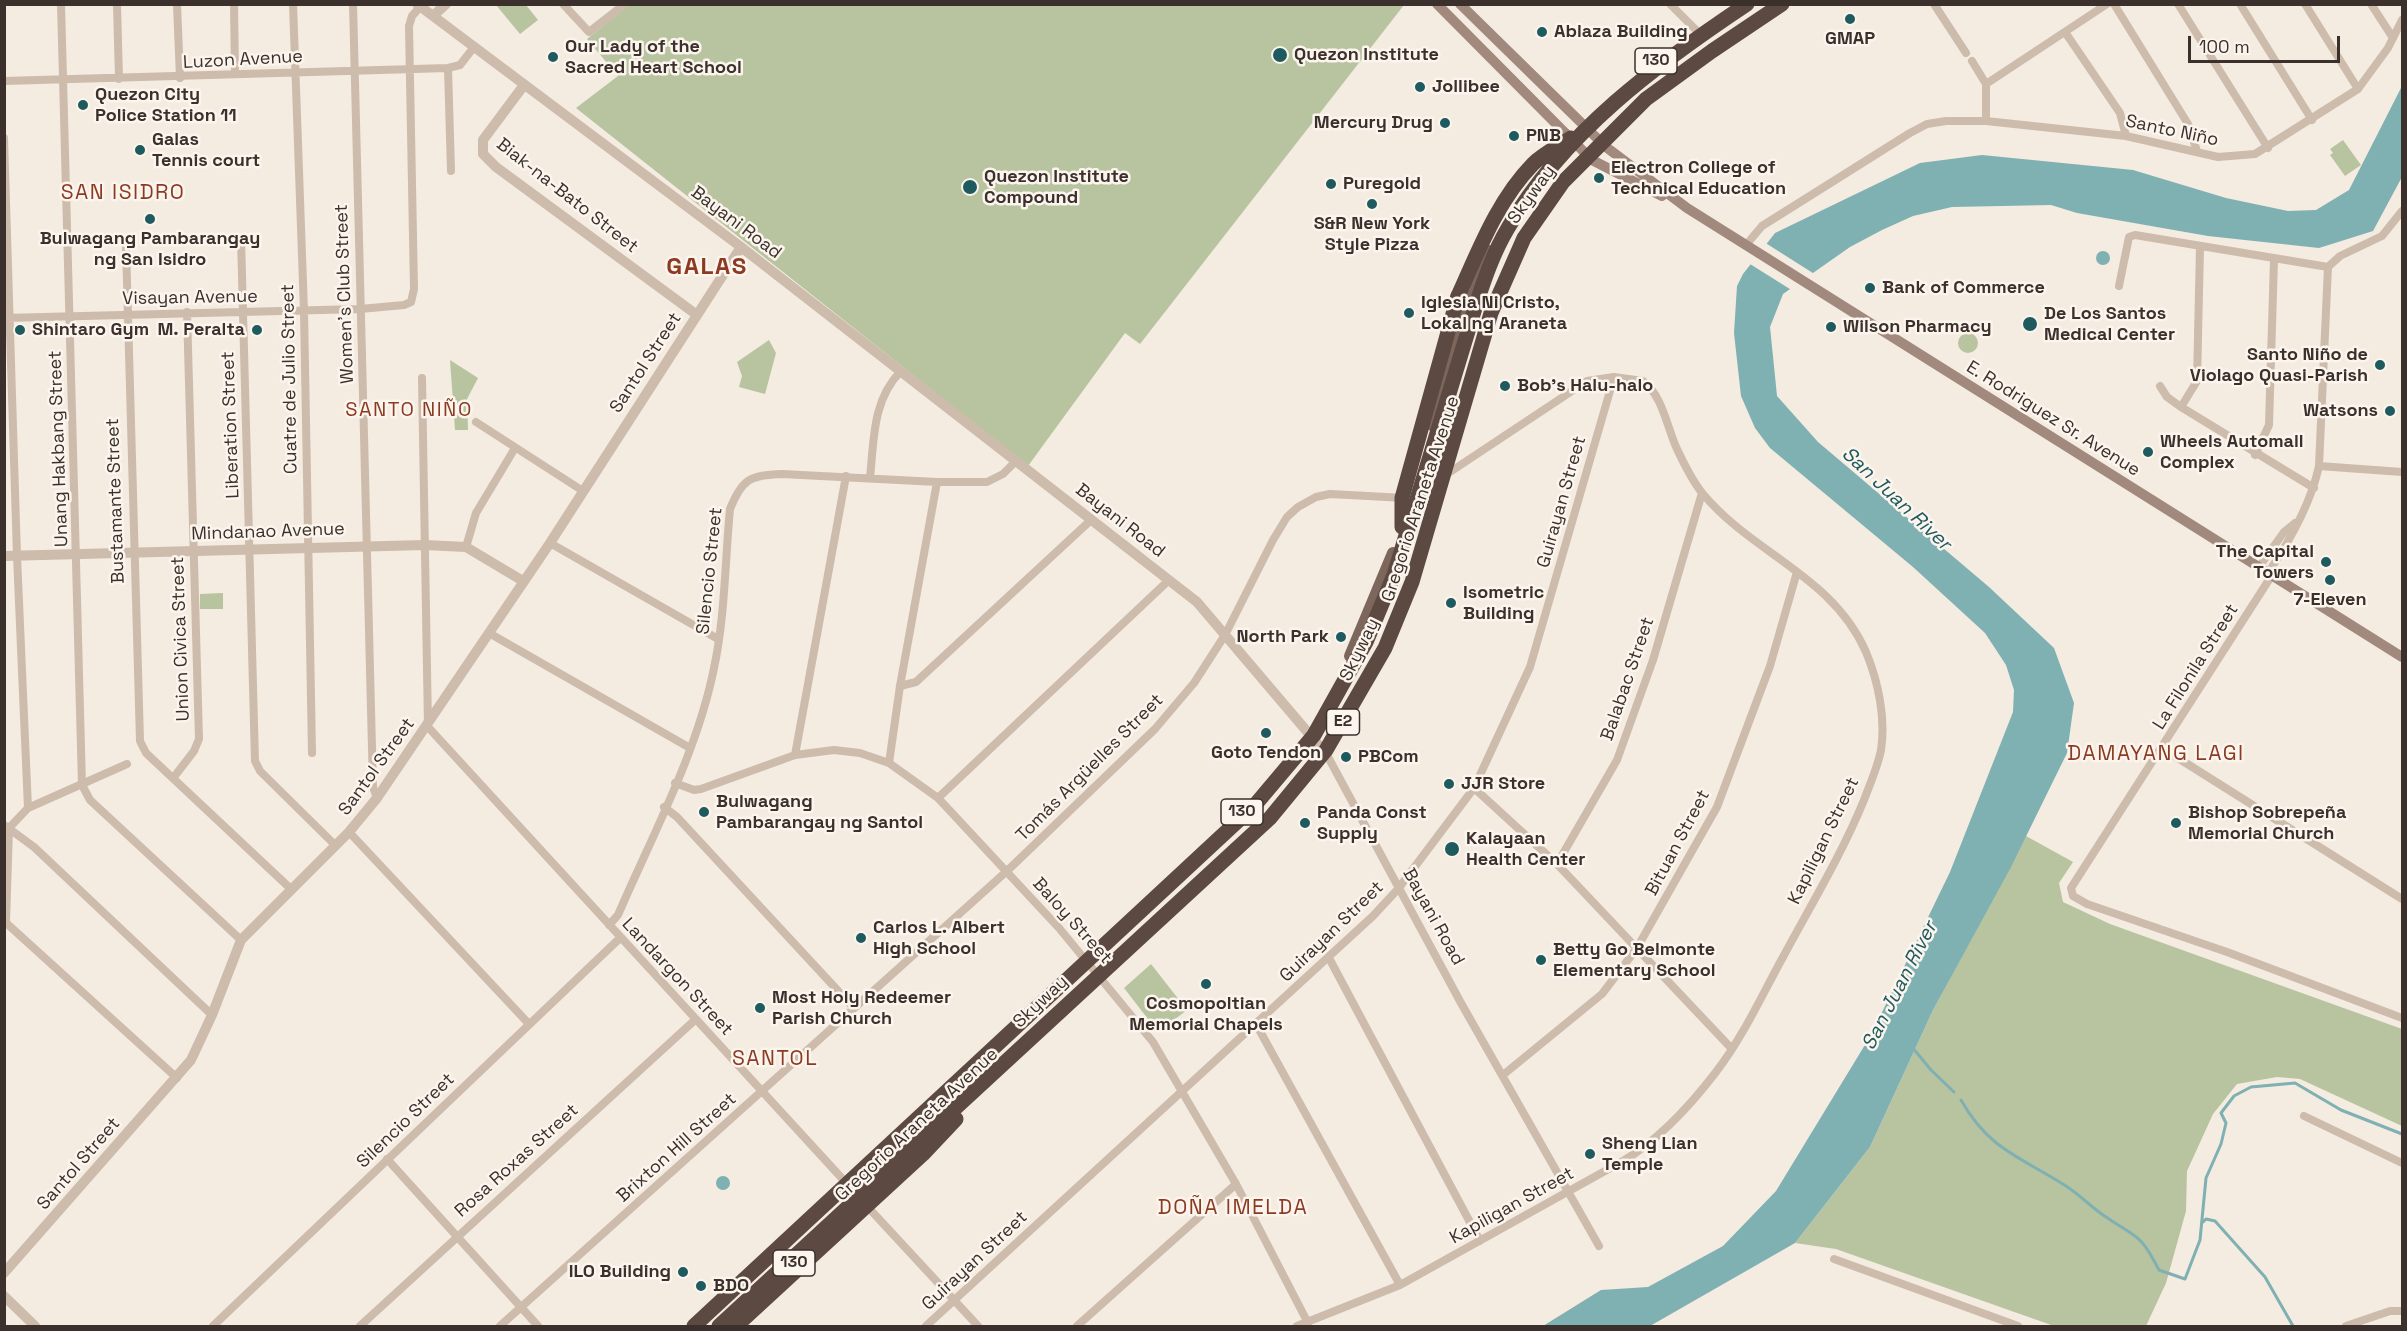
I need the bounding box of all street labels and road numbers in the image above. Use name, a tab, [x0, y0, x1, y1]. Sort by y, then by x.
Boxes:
street label: Luzon Avenue	[182, 46, 304, 74]
road number: 130	[1635, 48, 1677, 74]
street label: Santo Niño	[2124, 111, 2220, 151]
street label: Biak-na-Bato Street	[492, 134, 642, 258]
street label: Skyway	[1504, 161, 1560, 229]
street label: Bayani Road	[687, 182, 785, 264]
street label: Women's Club Street	[331, 204, 359, 384]
street label: Cuatre de Julio Street	[278, 284, 302, 474]
street label: Visayan Avenue	[122, 286, 258, 310]
street label: Santol Street	[606, 309, 686, 417]
street label: Unang Hakbang Street	[45, 350, 73, 548]
street label: Liberation Street	[218, 351, 244, 499]
street label: E. Rodriguez Sr. Avenue	[1962, 357, 2144, 481]
street label: Gregorio Araneta Avenue	[1378, 393, 1464, 605]
street label: Bustamante Street	[102, 418, 130, 584]
street label: Guirayan Street	[1533, 434, 1591, 570]
street label: Bayani Road	[1071, 479, 1169, 563]
street label: Silencio Street	[693, 506, 727, 636]
street label: Mindanao Avenue	[191, 519, 345, 545]
street label: Union Civica Street	[167, 556, 195, 722]
street label: La Filonila Street	[2149, 600, 2243, 734]
street label: Balabac Street	[1597, 614, 1659, 744]
street label: Skyway	[1336, 615, 1384, 685]
street label: Tomás Argüelles Street	[1012, 690, 1168, 846]
road number: E2	[1326, 709, 1360, 735]
street label: Santol Street	[334, 714, 420, 820]
street label: Kapiligan Street	[1784, 774, 1864, 908]
street label: Bituan Street	[1641, 786, 1715, 900]
road number: 130	[1221, 799, 1263, 825]
street label: Bayani Road	[1397, 865, 1469, 969]
street label: Baloy Street	[1028, 873, 1116, 969]
street label: Guirayan Street	[1276, 877, 1388, 987]
street label: Landargon Street	[617, 914, 737, 1040]
street label: Skyway	[1009, 971, 1073, 1033]
street label: Gregorio Araneta Avenue	[831, 1044, 1003, 1206]
street label: Silencio Street	[353, 1069, 459, 1173]
street label: Brixton Hill Street	[613, 1089, 741, 1207]
street label: Rosa Roxas Street	[451, 1100, 583, 1222]
street label: Santol Street	[33, 1113, 125, 1215]
street label: Kapiligan Street	[1446, 1163, 1578, 1249]
street label: Guirayan Street	[918, 1207, 1032, 1315]
road number: 130	[773, 1250, 815, 1276]

